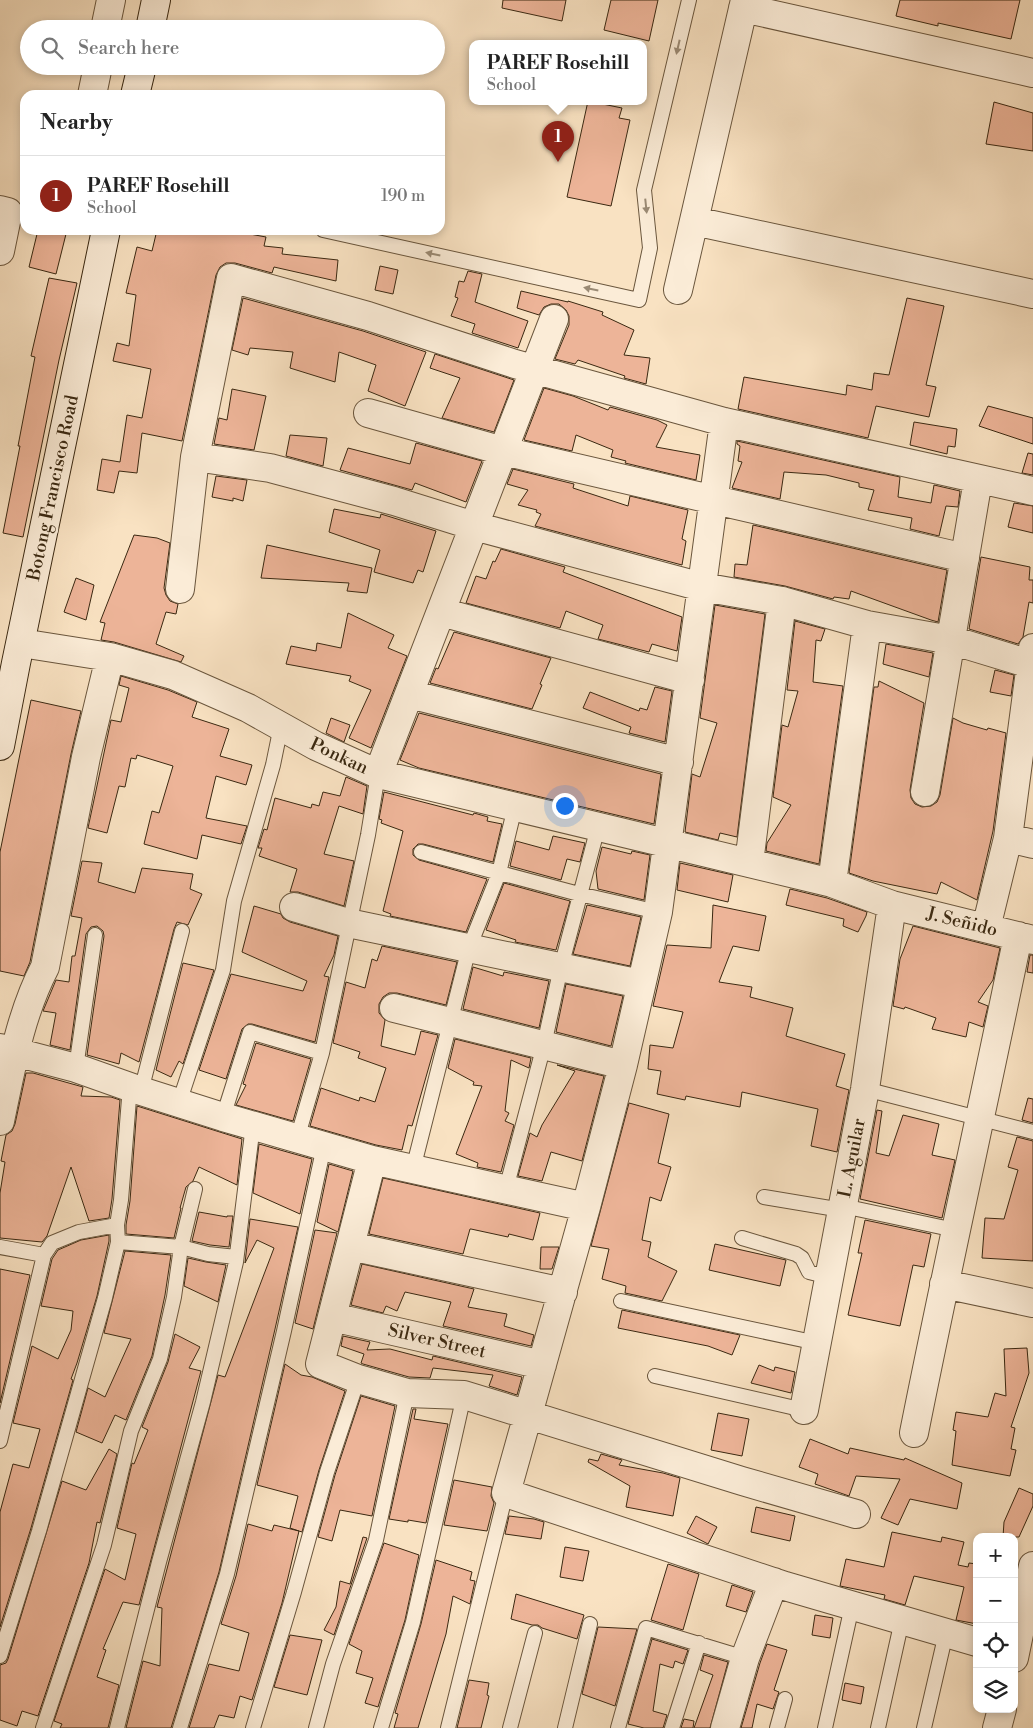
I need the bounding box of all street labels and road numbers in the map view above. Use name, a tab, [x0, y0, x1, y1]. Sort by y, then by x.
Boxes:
street label: Botong Francisco Road	[22, 392, 84, 584]
street label: Ponkan	[306, 733, 372, 780]
street label: J. Señido	[923, 902, 1000, 942]
street label: L. Aguilar	[833, 1116, 871, 1200]
street label: Silver Street	[386, 1319, 489, 1364]

